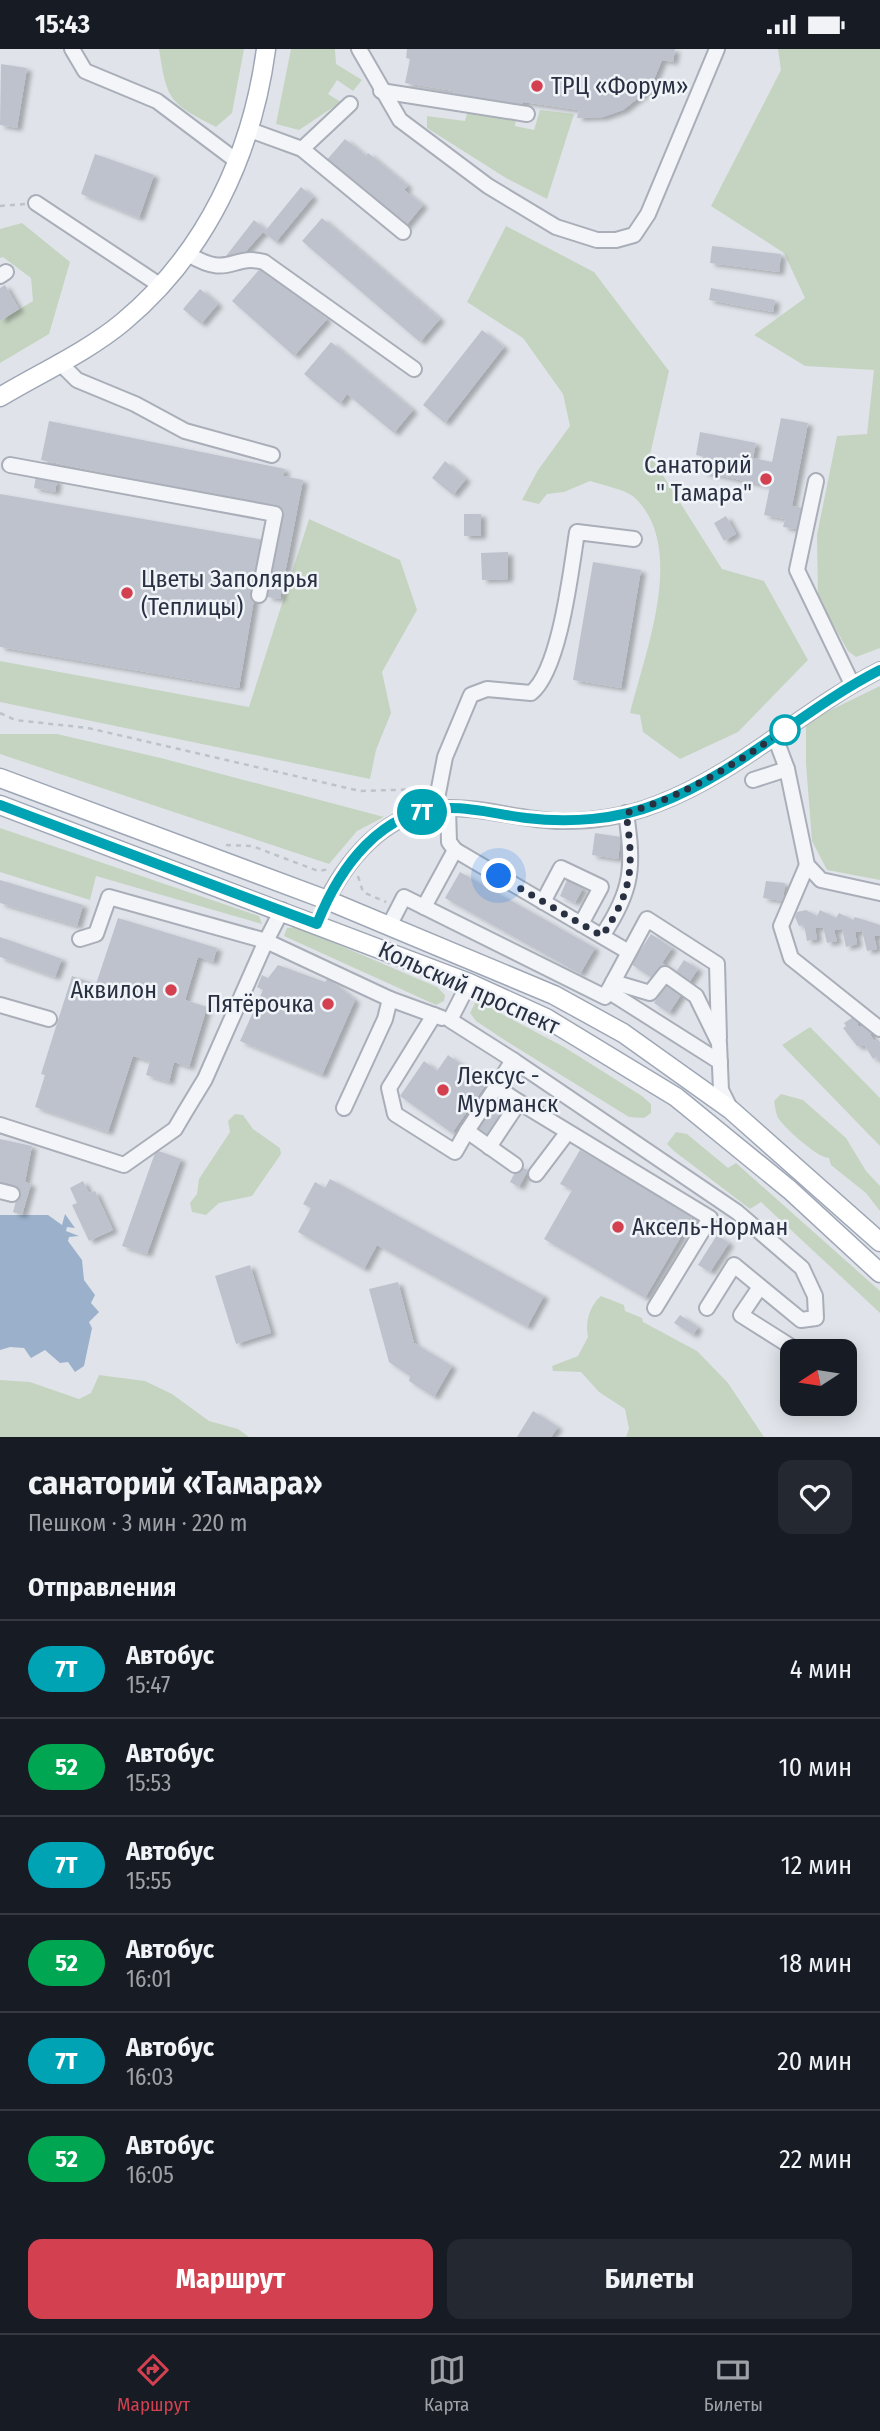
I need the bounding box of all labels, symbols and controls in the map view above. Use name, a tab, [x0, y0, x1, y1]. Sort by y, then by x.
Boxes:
text: 15:43	[35, 9, 90, 40]
place label: ТРЦ «Форум»	[551, 72, 689, 100]
marker: ТРЦ «Форум»	[529, 78, 545, 94]
place label: Санаторий " Тамара"	[644, 451, 752, 507]
marker: Санаторий " Тамара"	[758, 471, 774, 487]
place label: Цветы Заполярья (Теплицы)	[141, 565, 318, 621]
marker: Цветы Заполярья (Теплицы)	[119, 585, 135, 601]
unlabelled marker	[770, 715, 800, 745]
line badge: 7Т	[390, 789, 453, 835]
text: 7Т	[411, 798, 433, 826]
your location	[481, 858, 516, 893]
street label: Кольский проспект	[374, 936, 564, 1041]
place label: Аквилон	[70, 976, 157, 1004]
marker: Аквилон	[163, 982, 179, 998]
place label: Пятёрочка	[207, 990, 314, 1018]
marker: Пятёрочка	[320, 996, 336, 1012]
place label: Лексус - Мурманск	[457, 1062, 559, 1118]
marker: Лексус - Мурманск	[435, 1082, 451, 1098]
place label: Аксель-Норман	[632, 1213, 788, 1241]
marker: Аксель-Норман	[610, 1219, 626, 1235]
north arrow	[780, 1339, 858, 1416]
map controls	[780, 1339, 857, 1416]
button: heart	[778, 1460, 852, 1534]
text: санаторий «Тамара»	[28, 1463, 323, 1503]
text: Пешком · 3 мин · 220 m	[28, 1509, 247, 1537]
text: Отправления	[28, 1572, 177, 1603]
text: Автобус	[126, 1640, 214, 1671]
text: 4 мин	[790, 1654, 852, 1685]
text: 7Т	[56, 1655, 77, 1683]
text: 15:47	[126, 1671, 170, 1699]
text: Автобус	[126, 1738, 214, 1769]
text: 10 мин	[779, 1752, 852, 1783]
text: 52	[55, 1753, 78, 1781]
text: 15:53	[126, 1769, 171, 1797]
text: Автобус	[126, 1836, 214, 1867]
text: 12 мин	[781, 1850, 852, 1881]
text: 7Т	[56, 1851, 77, 1879]
text: 15:55	[126, 1867, 172, 1895]
text: Автобус	[126, 1934, 214, 1965]
text: 18 мин	[779, 1948, 852, 1979]
text: 52	[55, 1949, 78, 1977]
text: 16:01	[126, 1965, 172, 1993]
text: Автобус	[126, 2032, 214, 2063]
text: 20 мин	[777, 2046, 852, 2077]
text: 7Т	[56, 2047, 77, 2075]
text: 16:03	[126, 2063, 173, 2091]
text: Автобус	[126, 2130, 214, 2161]
text: 22 мин	[779, 2144, 852, 2175]
text: 52	[55, 2145, 78, 2173]
text: 16:05	[126, 2161, 174, 2189]
button: Маршрут	[28, 2239, 433, 2319]
button: Билеты	[447, 2239, 852, 2319]
tab: Маршрут	[117, 2351, 190, 2416]
tab: Карта	[424, 2351, 469, 2416]
tab: Билеты	[704, 2351, 763, 2416]

